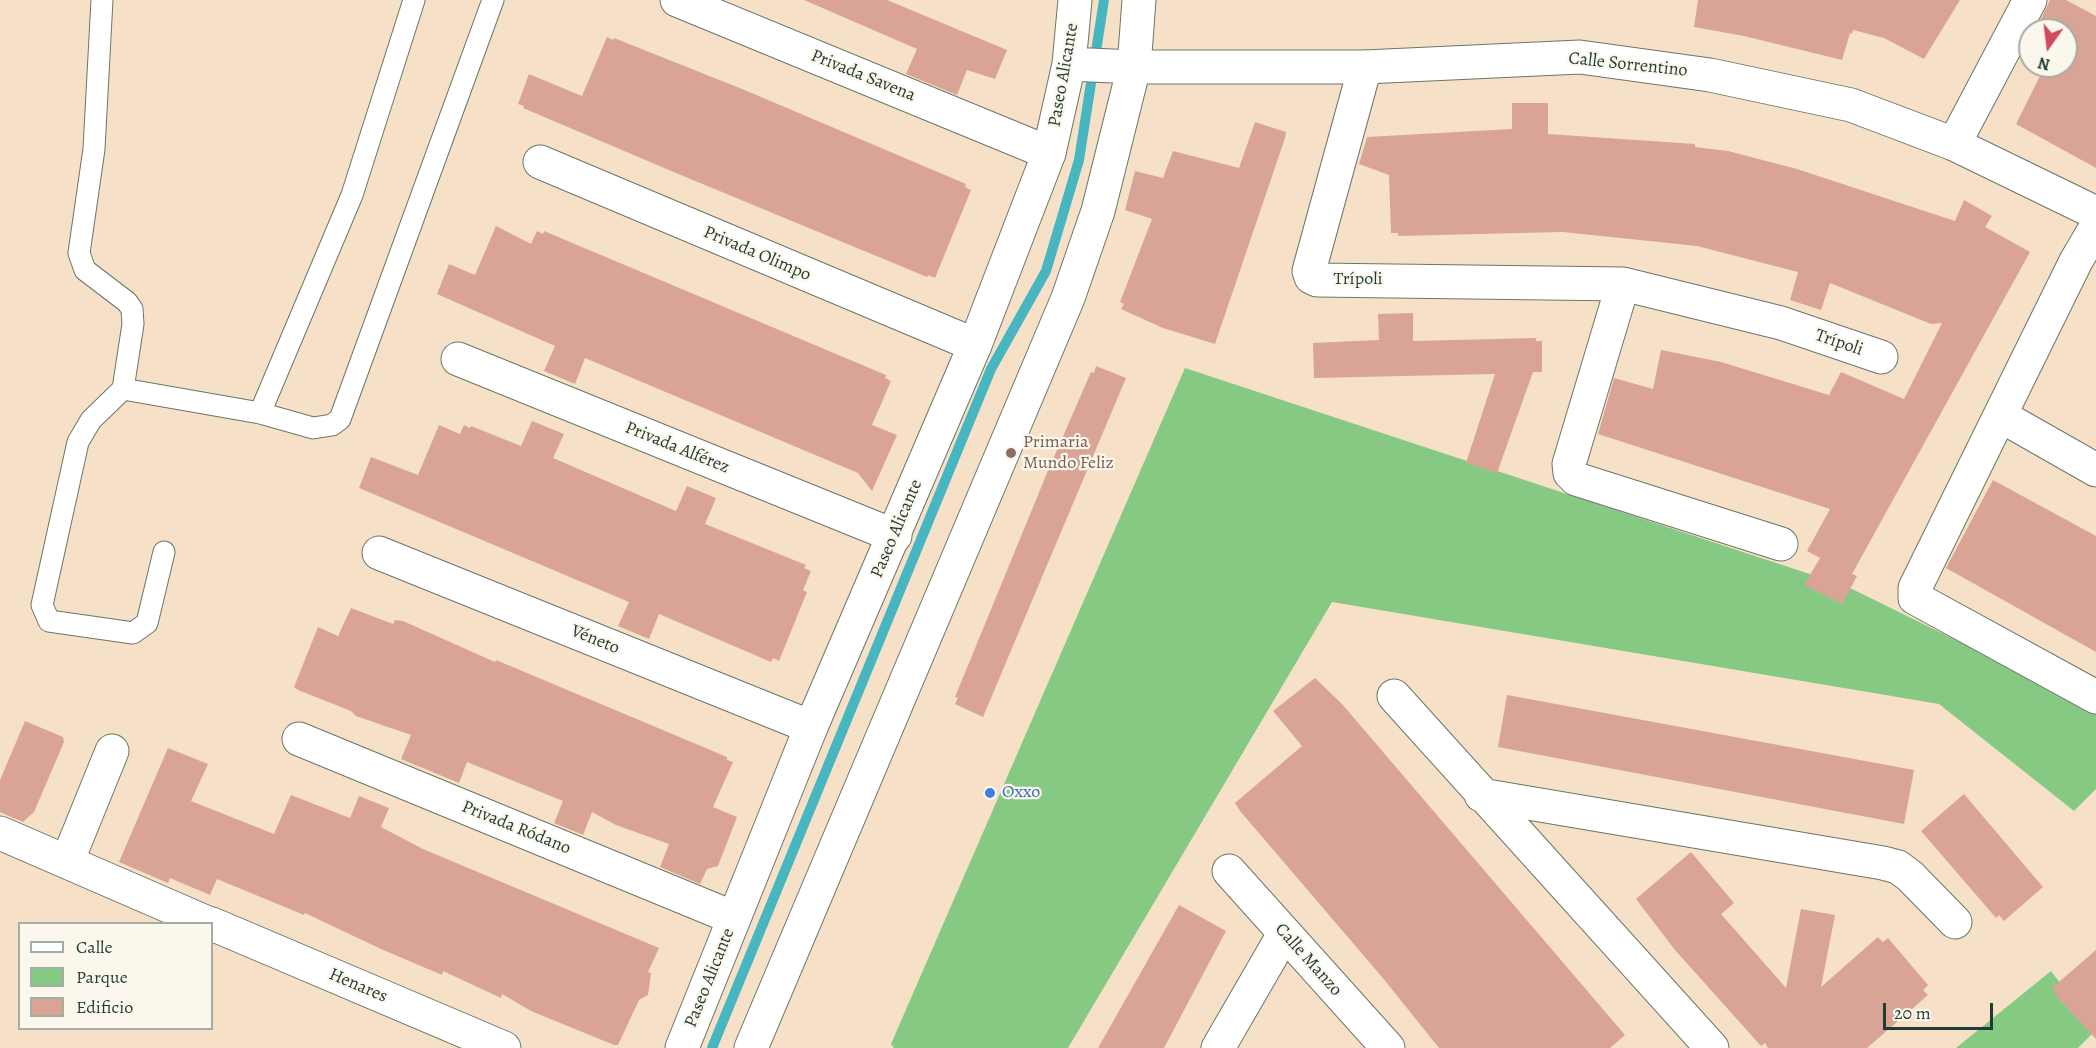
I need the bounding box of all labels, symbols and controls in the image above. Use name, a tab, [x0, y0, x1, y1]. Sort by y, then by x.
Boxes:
north arrow	[2018, 18, 2078, 78]
street label: Paseo Alicante	[1044, 21, 1084, 129]
street label: Privada Savena	[808, 45, 918, 107]
street label: Calle Sorrentino	[1567, 48, 1689, 82]
text: N	[2036, 51, 2052, 76]
street label: Privada Olimpo	[700, 222, 814, 286]
street label: Trípoli	[1333, 269, 1383, 291]
street label: Trípoli	[1812, 325, 1866, 361]
street label: Privada Alférez	[622, 417, 732, 479]
place label: Primaria Mundo Feliz	[1023, 432, 1114, 474]
marker: Primaria Mundo Feliz	[1004, 446, 1018, 460]
street label: Paseo Alicante	[867, 476, 927, 582]
street label: Véneto	[568, 621, 622, 659]
place label: Oxxo	[1002, 782, 1040, 804]
marker: Oxxo	[983, 786, 997, 800]
street label: Privada Ródano	[458, 796, 574, 860]
street label: Calle Manzo	[1270, 919, 1346, 1001]
legend	[18, 922, 213, 1030]
street label: Paseo Alicante	[680, 925, 740, 1031]
text: Calle	[76, 935, 113, 959]
street label: Henares	[325, 964, 391, 1008]
text: Parque	[76, 965, 128, 989]
scale bar	[1886, 991, 1996, 1029]
text: Edificio	[76, 995, 133, 1019]
text: 20 m	[1894, 1001, 1931, 1025]

